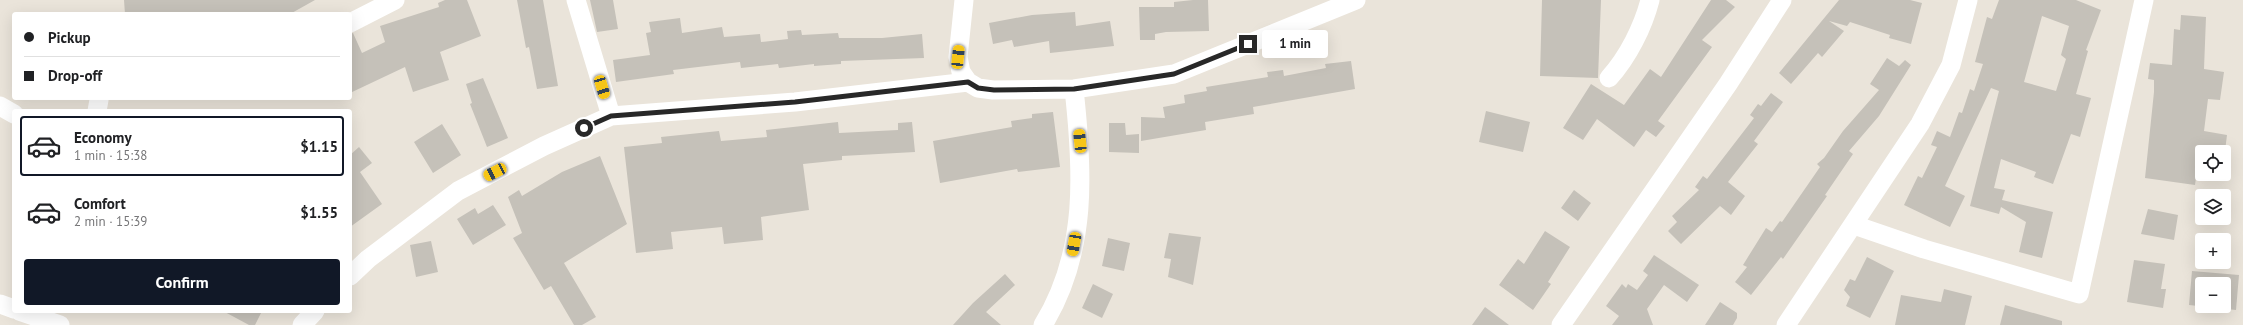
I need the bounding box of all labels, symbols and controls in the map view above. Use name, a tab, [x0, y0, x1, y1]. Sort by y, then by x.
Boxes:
text: Pickup	[48, 28, 91, 47]
callout: 1 min	[1262, 30, 1328, 58]
route end	[1239, 35, 1257, 53]
text: 1 min	[1279, 35, 1311, 52]
car	[951, 44, 965, 70]
text: Drop-off	[48, 66, 102, 85]
car	[593, 74, 611, 100]
route start	[575, 119, 593, 137]
icon: car	[26, 128, 62, 164]
text: Economy	[74, 128, 132, 147]
car	[1073, 128, 1087, 154]
text: $1.15	[300, 137, 338, 156]
map controls	[2195, 145, 2231, 313]
button: locate	[2195, 145, 2231, 181]
text: 1 min · 15:38	[74, 147, 147, 164]
car	[482, 161, 508, 183]
button: layers	[2195, 189, 2231, 225]
icon: car	[26, 194, 62, 230]
text: Comfort	[74, 194, 126, 213]
text: $1.55	[300, 203, 338, 222]
text: 2 min · 15:39	[74, 213, 147, 230]
car	[1066, 231, 1082, 257]
button: +	[2195, 233, 2231, 269]
button: Confirm	[24, 259, 340, 305]
button: −	[2195, 277, 2231, 313]

